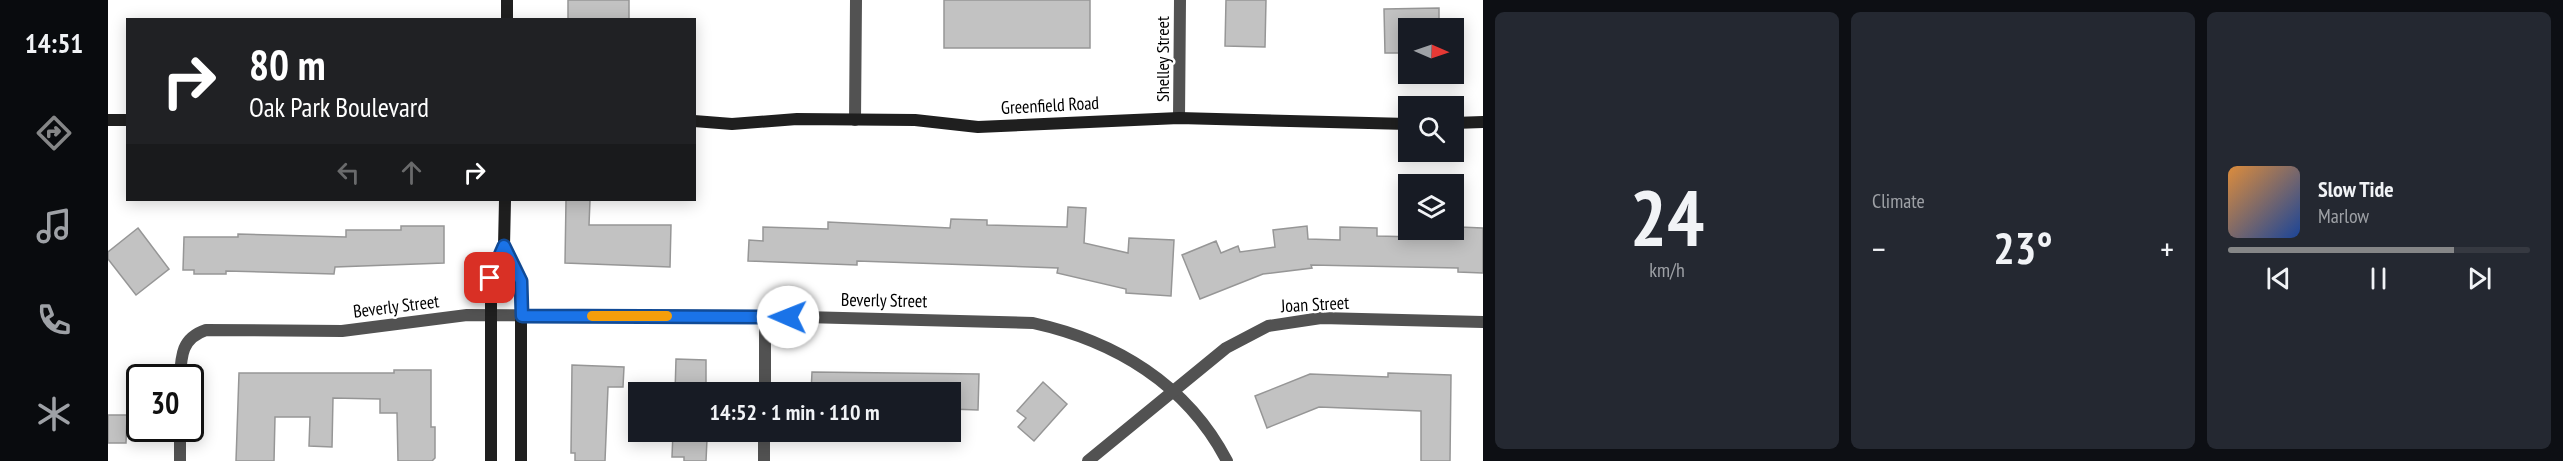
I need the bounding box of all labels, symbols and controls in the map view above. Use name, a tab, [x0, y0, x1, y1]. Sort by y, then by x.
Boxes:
street label: Shelley Street	[1151, 16, 1174, 102]
north arrow	[1398, 18, 1464, 84]
map controls	[1398, 18, 1464, 240]
text: 14:51	[25, 26, 83, 60]
text: 80 m	[249, 37, 326, 92]
icon: right	[150, 42, 228, 120]
text: Oak Park Boulevard	[249, 90, 429, 124]
street label: Greenfield Road	[1000, 91, 1100, 119]
button: search	[1398, 96, 1464, 162]
icon: directions	[33, 112, 75, 154]
icon: left	[332, 156, 365, 189]
icon: ahead	[395, 156, 428, 189]
icon: right	[458, 156, 491, 189]
text: 24	[1630, 167, 1704, 268]
button: layers	[1398, 174, 1464, 240]
text: Slow Tide	[2318, 175, 2394, 203]
text: Climate	[1872, 188, 1925, 214]
text: Marlow	[2318, 203, 2369, 229]
icon: music	[33, 205, 75, 247]
text: 23°	[1993, 218, 2053, 276]
text: −	[1872, 227, 1886, 270]
text: +	[2160, 227, 2174, 270]
pin	[464, 252, 515, 303]
text: km/h	[1649, 257, 1685, 283]
icon: arrive	[473, 261, 506, 294]
icon: previous	[2262, 262, 2295, 295]
icon: pause	[2362, 262, 2395, 295]
icon: next	[2463, 262, 2496, 295]
position arrow	[756, 285, 820, 349]
street label: Beverly Street	[841, 288, 927, 312]
street label: Beverly Street	[352, 289, 440, 323]
street label: Joan Street	[1279, 291, 1350, 317]
icon: phone	[33, 299, 75, 341]
speed limit sign: 30	[126, 364, 204, 442]
icon: climate	[33, 393, 75, 435]
text: 14:52 · 1 min · 110 m	[709, 398, 880, 426]

